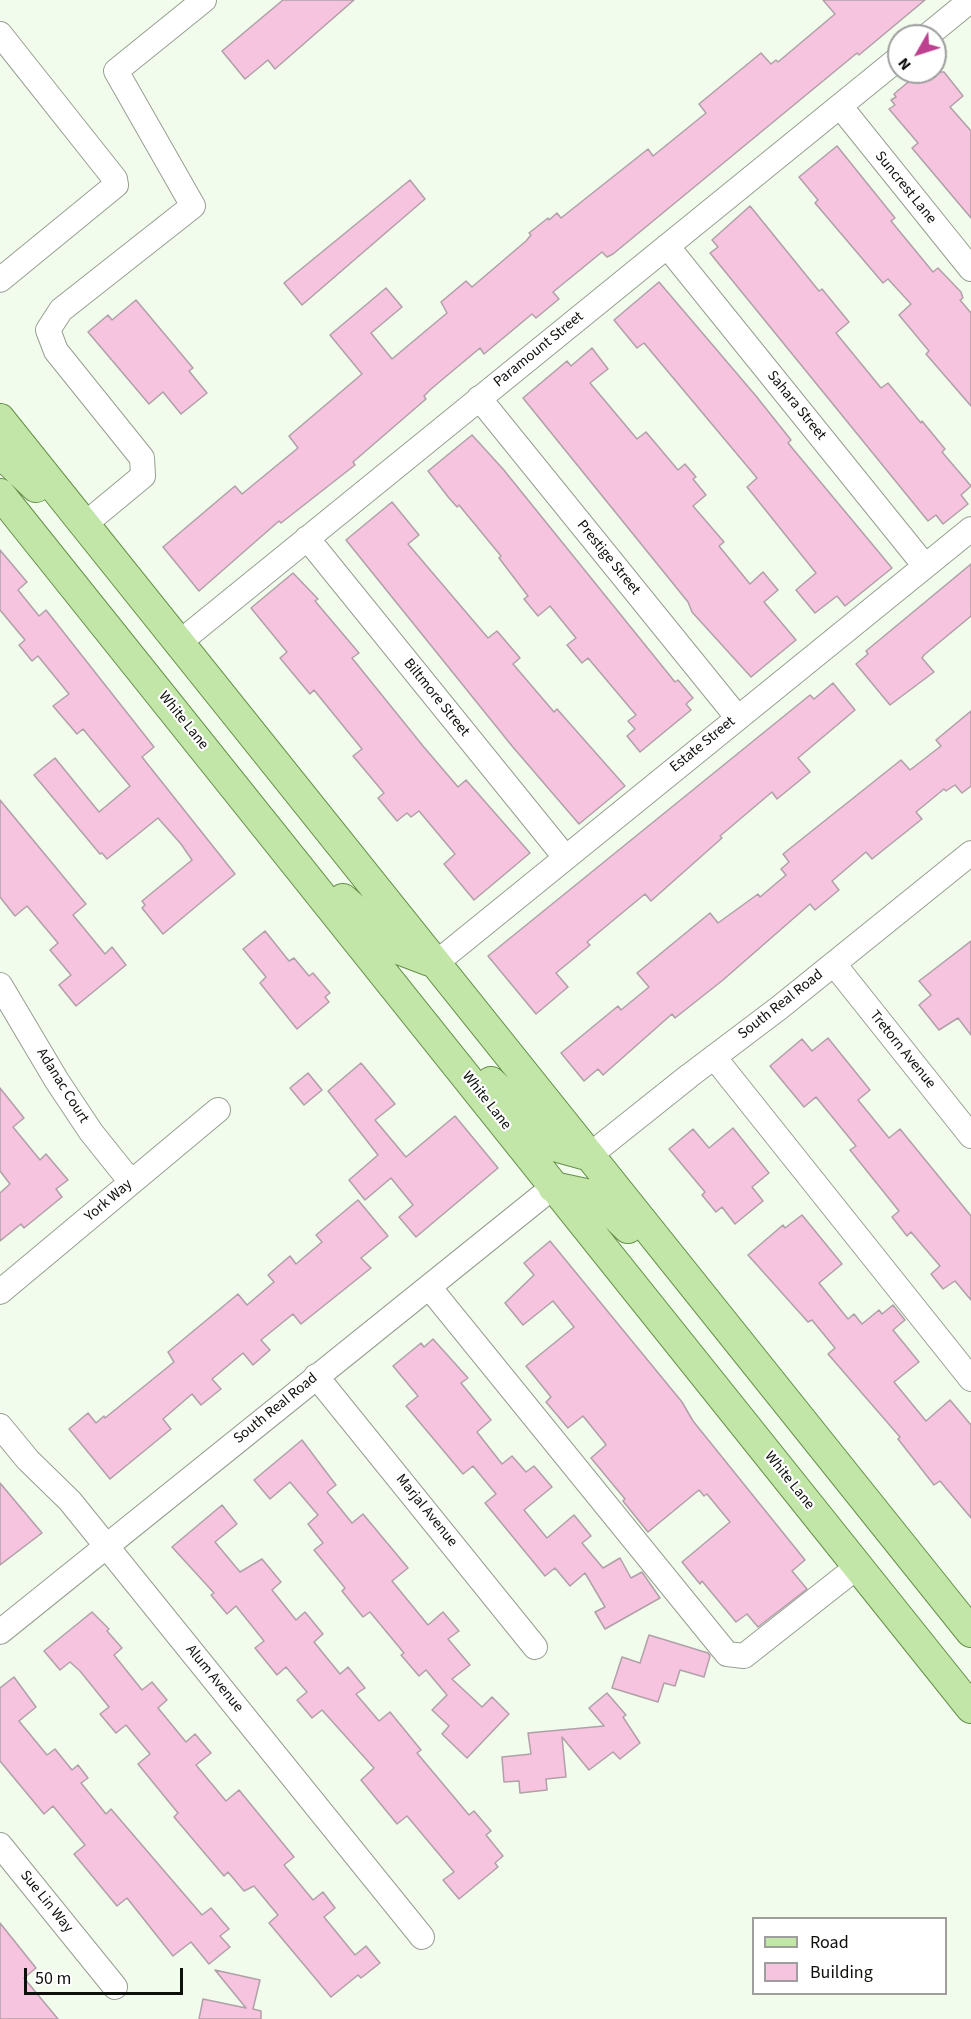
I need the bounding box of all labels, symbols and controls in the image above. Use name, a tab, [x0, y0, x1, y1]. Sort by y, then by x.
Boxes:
north arrow	[887, 24, 947, 84]
text: N	[893, 53, 916, 75]
street label: Suncrest Lane	[870, 148, 940, 228]
street label: Paramount Street	[490, 308, 588, 392]
street label: Sahara Street	[762, 368, 830, 444]
street label: Prestige Street	[572, 517, 644, 599]
street label: Biltmore Street	[399, 655, 473, 741]
street label: White Lane	[154, 688, 212, 754]
street label: Estate Street	[667, 713, 739, 777]
street label: South Real Road	[735, 966, 827, 1044]
street label: Tretorn Avenue	[865, 1007, 939, 1093]
street label: Adanac Court	[32, 1045, 92, 1127]
street label: White Lane	[458, 1068, 514, 1134]
street label: York Way	[82, 1176, 136, 1226]
street label: South Real Road	[230, 1370, 322, 1448]
street label: White Lane	[760, 1448, 818, 1514]
street label: Marjal Avenue	[391, 1471, 461, 1551]
street label: Alum Avenue	[181, 1642, 247, 1716]
street label: Sue Lin Way	[15, 1867, 77, 1937]
legend	[752, 1917, 947, 1995]
text: Road	[810, 1930, 849, 1955]
scale bar	[27, 1956, 186, 1994]
text: Building	[810, 1960, 873, 1985]
text: 50 m	[35, 1966, 71, 1991]

